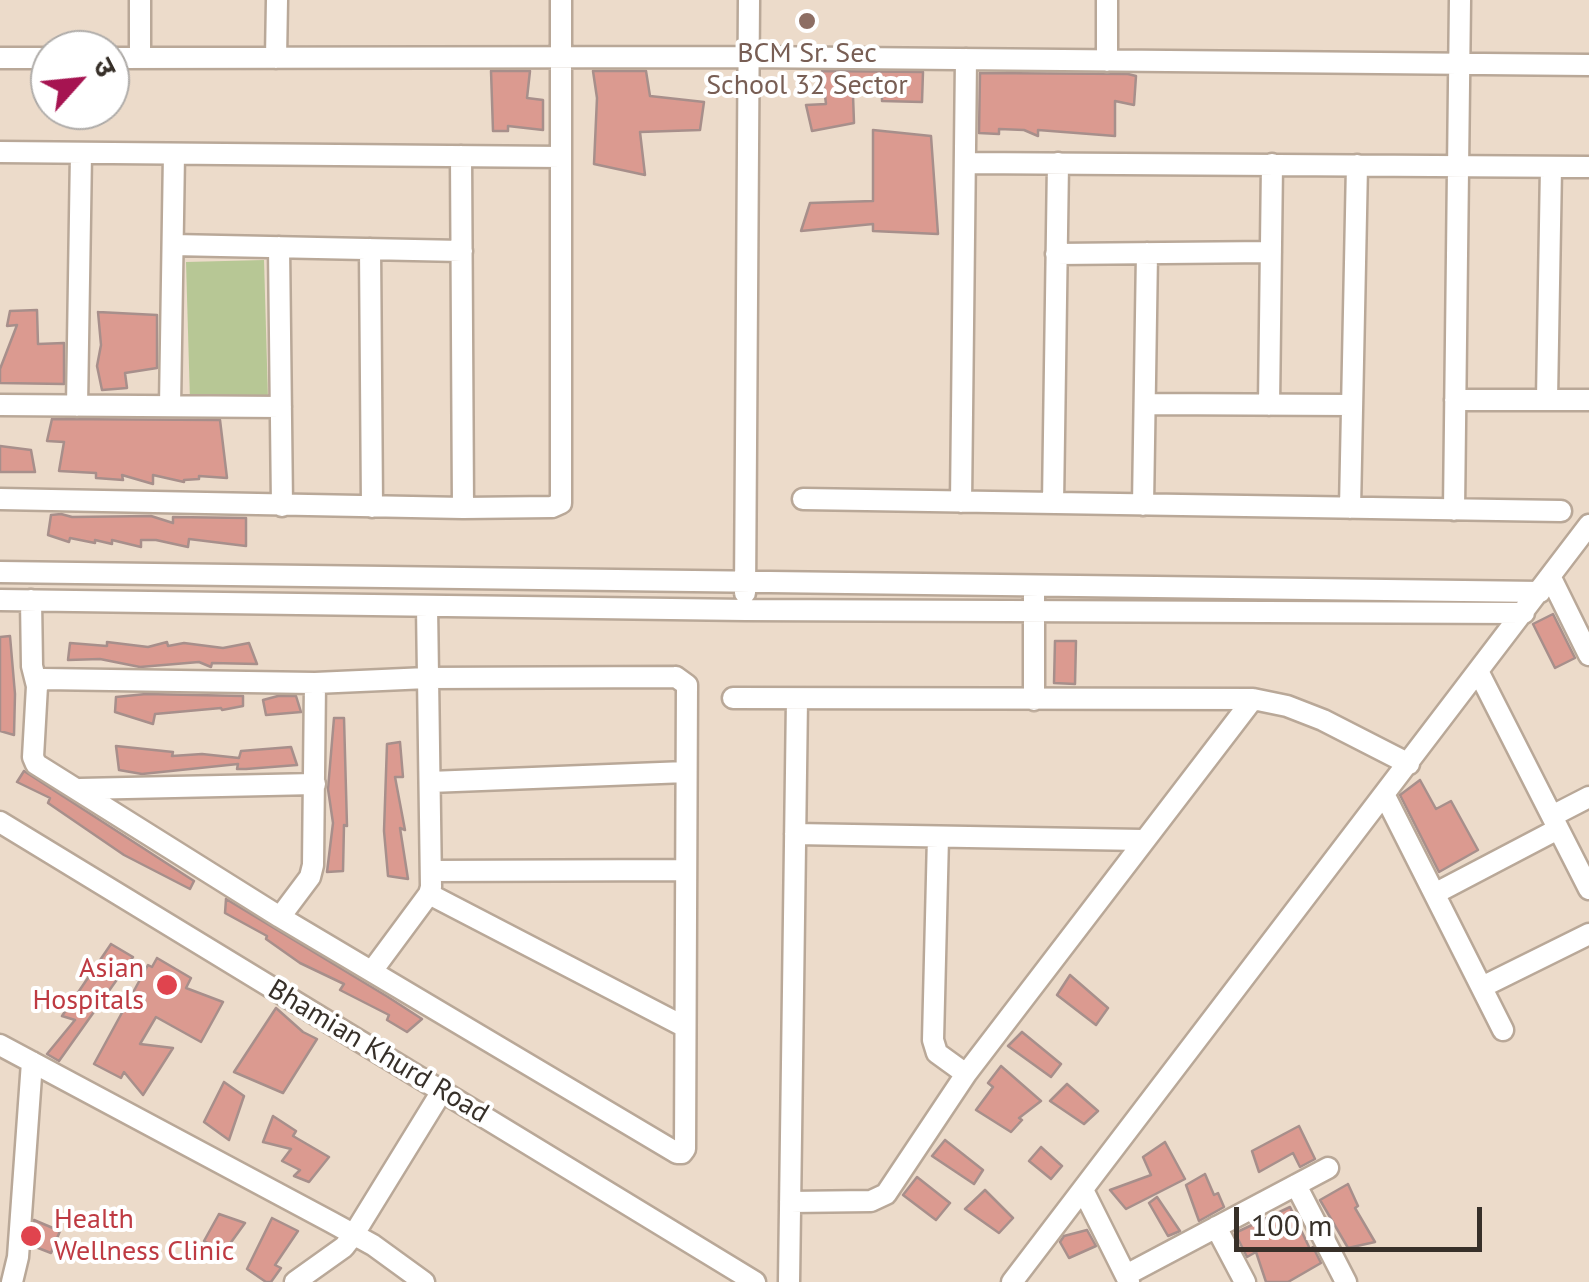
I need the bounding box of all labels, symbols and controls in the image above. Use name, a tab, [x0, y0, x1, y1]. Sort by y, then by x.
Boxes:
marker: BCM Sr. Sec School 32 Sector	[796, 10, 818, 32]
north arrow	[30, 30, 130, 130]
place label: BCM Sr. Sec School 32 Sector	[706, 37, 908, 103]
text: उ	[85, 51, 126, 83]
place label: Asian Hospitals	[32, 952, 144, 1018]
marker: Asian Hospitals	[154, 972, 180, 998]
street label: Bhamian Khurd Road	[262, 973, 494, 1131]
scale bar	[1239, 1187, 1486, 1249]
place label: Health Wellness Clinic	[54, 1203, 234, 1269]
text: 100 m	[1251, 1205, 1332, 1244]
marker: Health Wellness Clinic	[18, 1223, 44, 1249]

